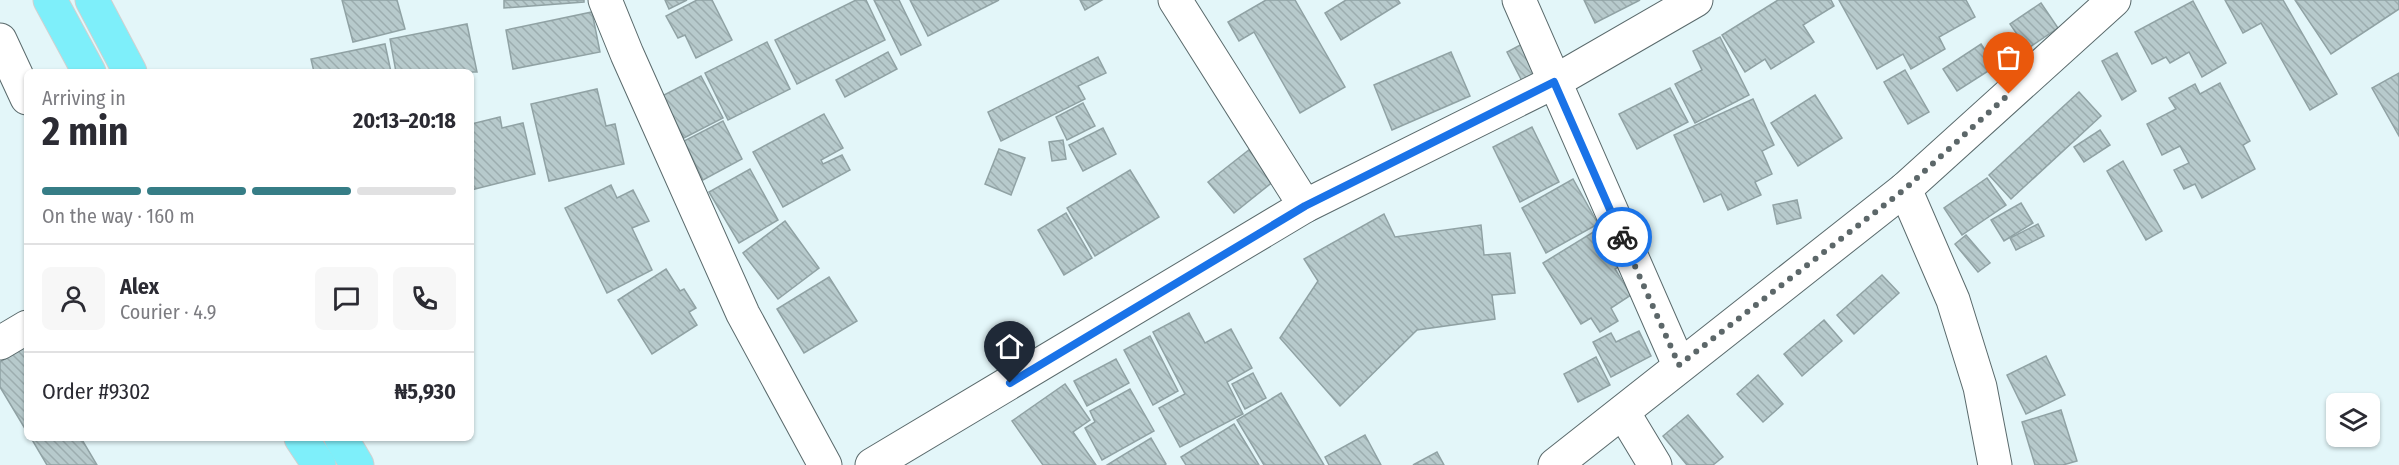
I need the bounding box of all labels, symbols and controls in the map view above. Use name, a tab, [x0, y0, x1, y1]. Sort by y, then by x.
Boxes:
pin	[1983, 32, 2034, 94]
icon: bag	[1992, 41, 2025, 74]
text: Arriving in	[42, 86, 126, 110]
text: 20:13–20:18	[353, 107, 456, 134]
text: 2 min	[42, 109, 128, 155]
text: On the way · 160 m	[42, 204, 195, 228]
courier	[1592, 207, 1652, 267]
icon: bike	[1606, 221, 1639, 254]
button: person	[42, 267, 105, 330]
button: chat	[315, 267, 378, 330]
button: phone	[393, 267, 456, 330]
text: Alex	[120, 273, 159, 300]
text: Courier · 4.9	[120, 300, 216, 324]
pin	[984, 321, 1035, 383]
icon: home	[993, 330, 1026, 363]
text: Order #9302	[42, 378, 150, 405]
text: ₦5,930	[394, 378, 456, 405]
map controls	[2326, 393, 2380, 447]
button: layers	[2326, 393, 2380, 447]

